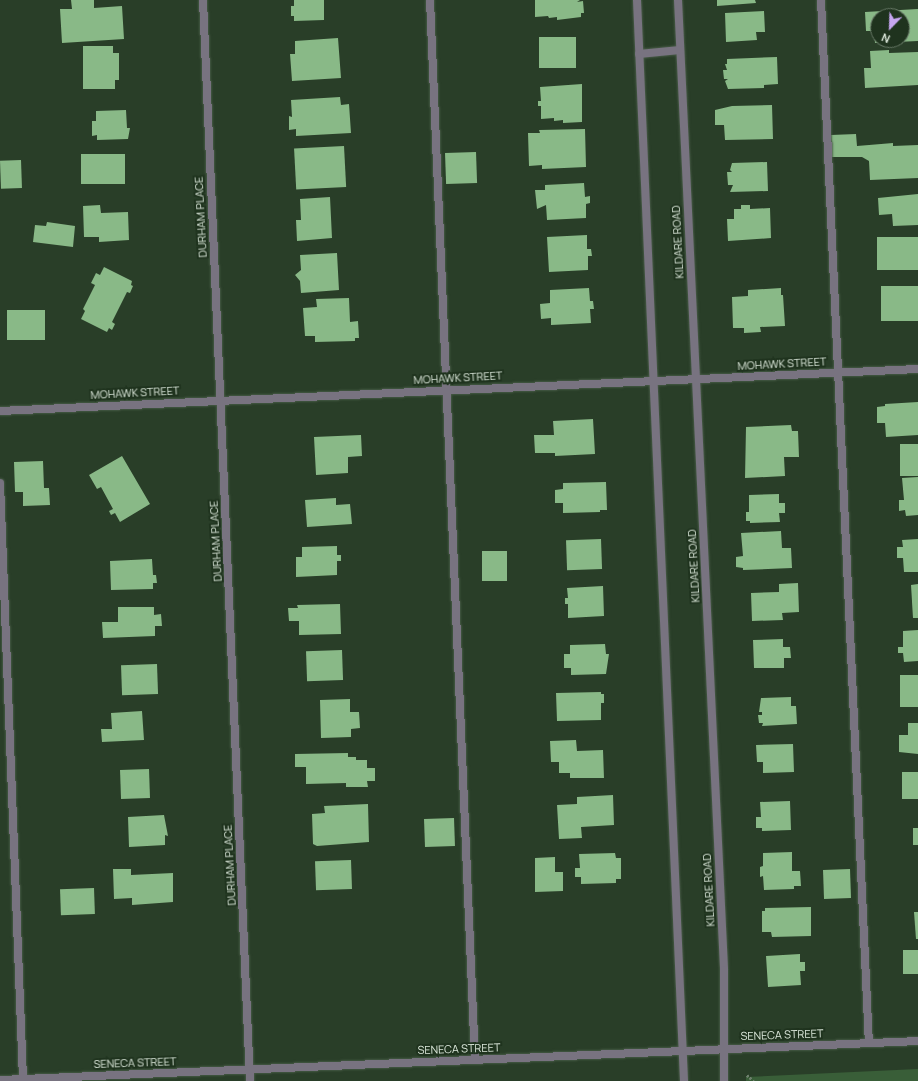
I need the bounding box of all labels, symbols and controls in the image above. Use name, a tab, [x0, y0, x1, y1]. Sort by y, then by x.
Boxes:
north arrow	[870, 8, 910, 48]
text: N	[879, 30, 892, 47]
street label: DURHAM PLACE	[192, 176, 210, 258]
street label: KILDARE ROAD	[669, 205, 687, 279]
street label: MOHAWK STREET	[737, 355, 827, 373]
street label: MOHAWK STREET	[413, 369, 503, 387]
street label: MOHAWK STREET	[90, 384, 180, 402]
street label: DURHAM PLACE	[207, 500, 225, 582]
street label: KILDARE ROAD	[685, 529, 703, 603]
street label: DURHAM PLACE	[221, 824, 239, 906]
street label: KILDARE ROAD	[700, 853, 718, 927]
street label: SENECA STREET	[740, 1027, 824, 1043]
street label: SENECA STREET	[417, 1041, 501, 1057]
street label: SENECA STREET	[93, 1055, 177, 1071]

